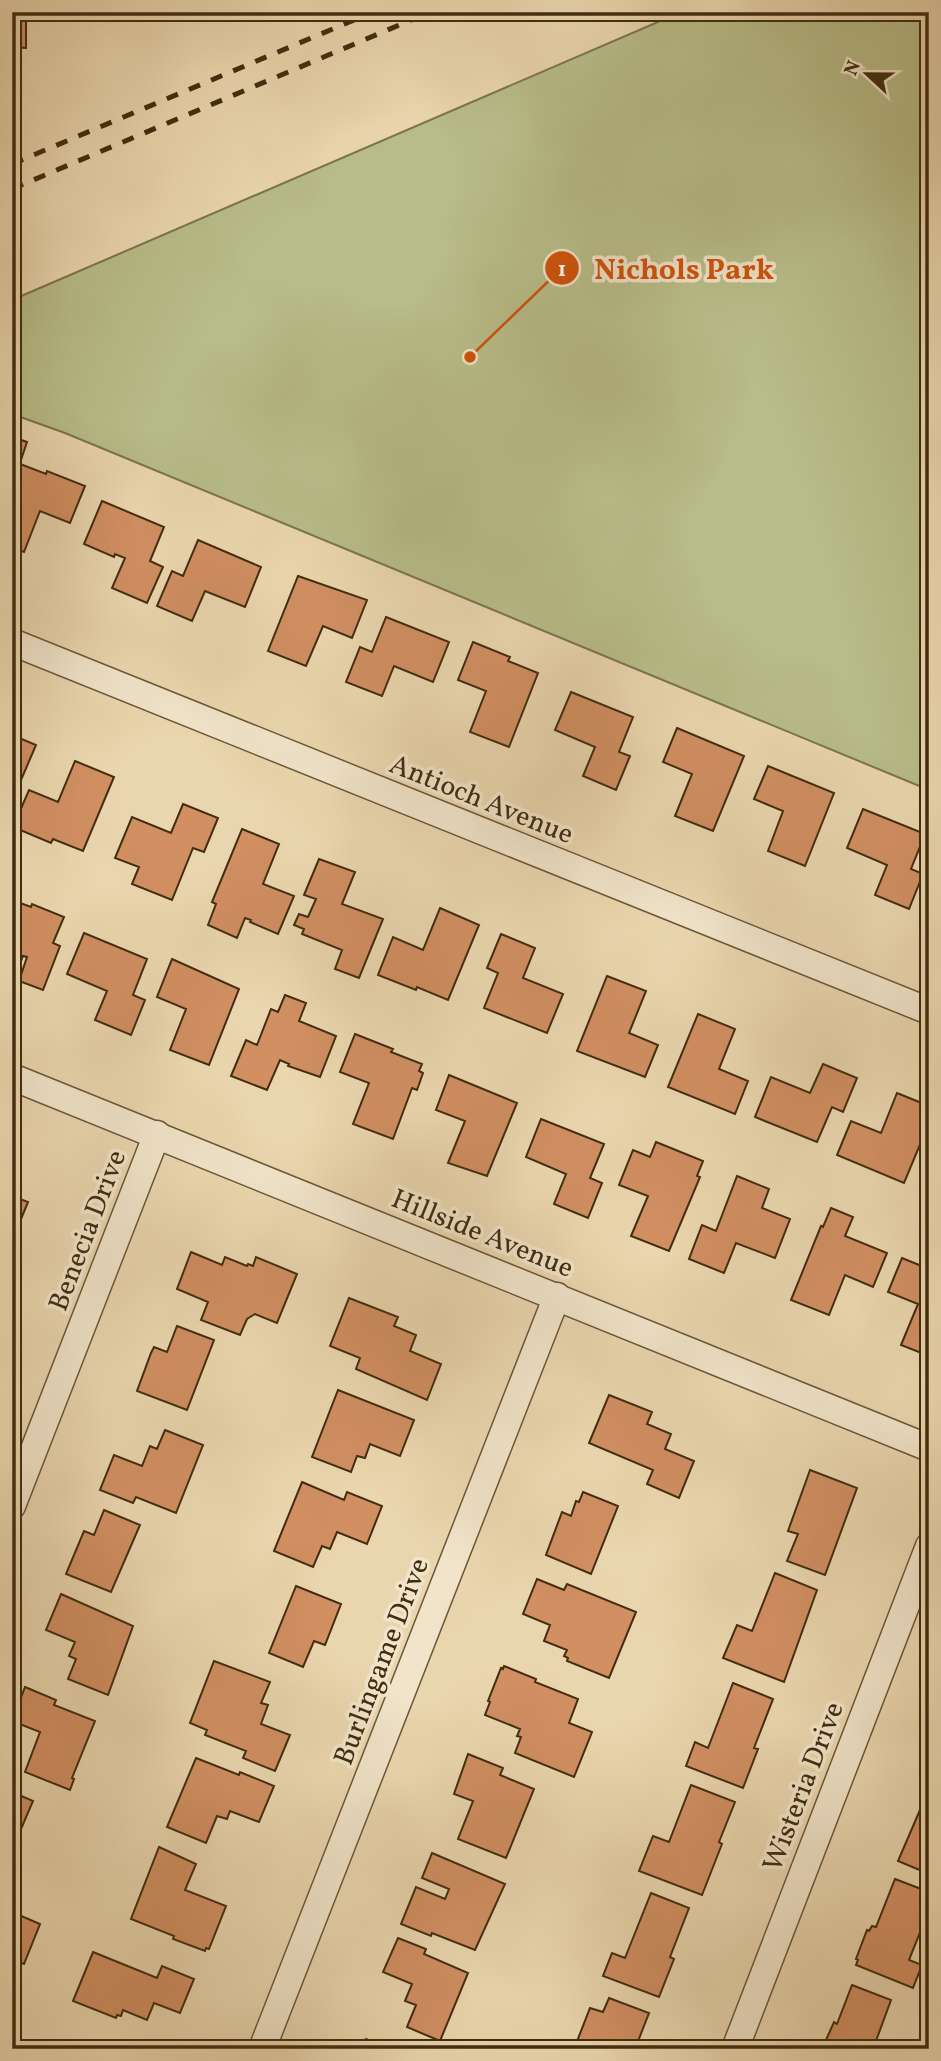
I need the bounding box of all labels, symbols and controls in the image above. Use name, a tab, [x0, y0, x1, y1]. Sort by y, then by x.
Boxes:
north arrow	[832, 38, 902, 108]
text: N	[838, 57, 868, 80]
callout: Nichols Park	[545, 243, 787, 294]
text: Nichols Park	[594, 250, 774, 292]
text: 1	[558, 256, 566, 285]
street label: Antioch Avenue	[383, 746, 579, 855]
street label: Benecia Drive	[40, 1145, 137, 1317]
street label: Hillside Avenue	[385, 1180, 579, 1289]
street label: Burlingame Drive	[325, 1553, 440, 1771]
street label: Wisteria Drive	[754, 1697, 855, 1877]

